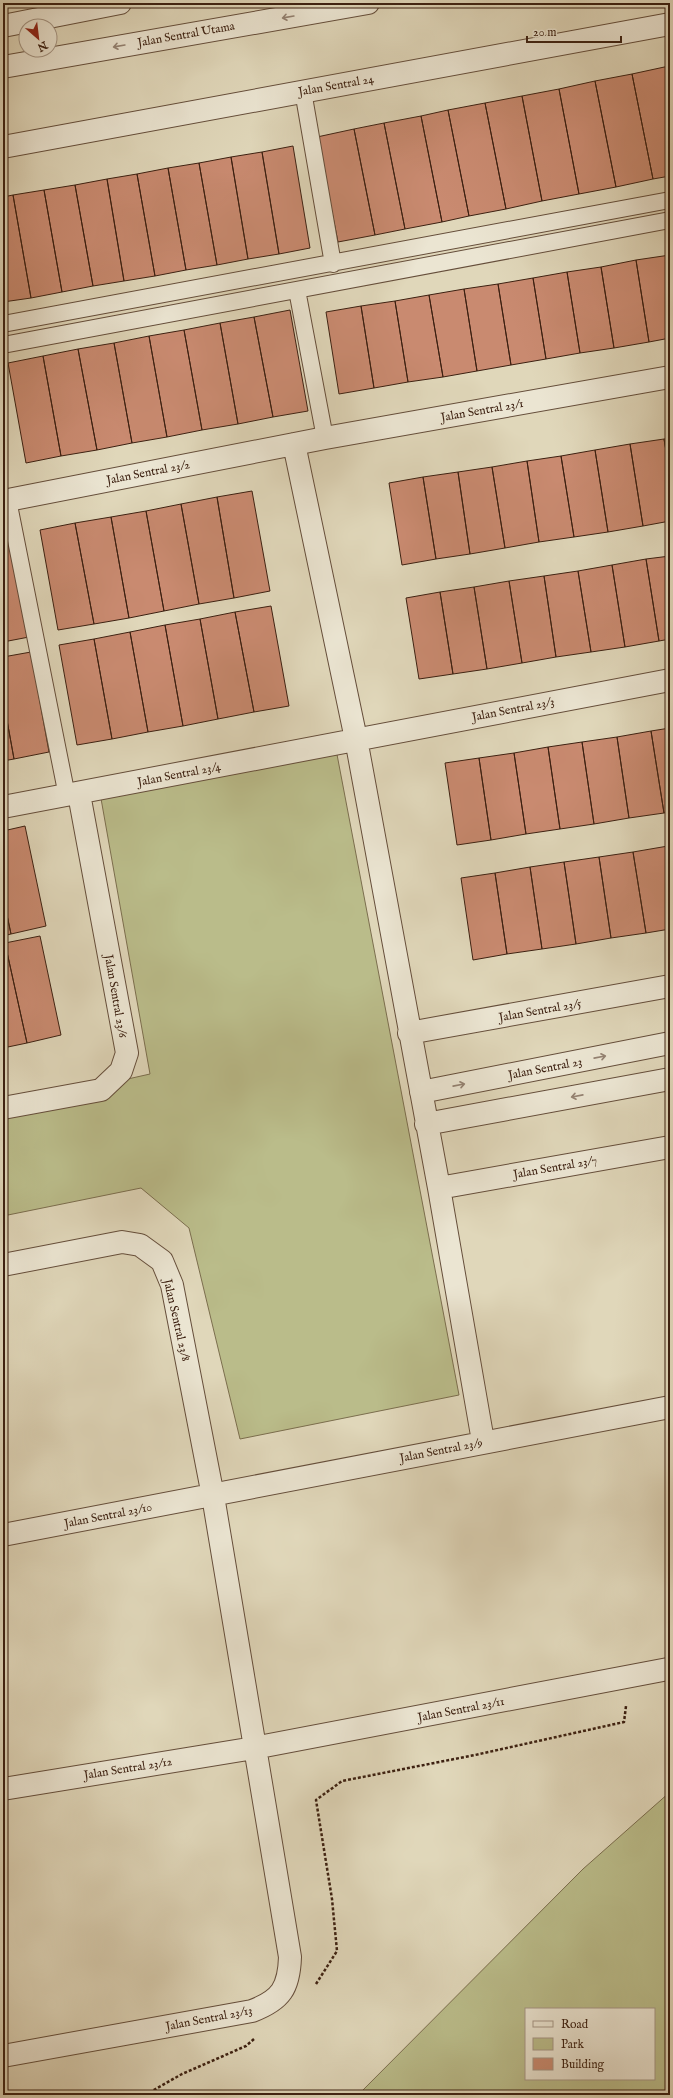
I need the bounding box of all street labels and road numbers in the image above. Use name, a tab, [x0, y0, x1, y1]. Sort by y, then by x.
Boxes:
street label: Jalan Sentral Utama	[134, 18, 237, 52]
street label: Jalan Sentral 24	[295, 71, 375, 101]
street label: Jalan Sentral 23/1	[438, 396, 525, 426]
street label: Jalan Sentral 23/2	[103, 457, 192, 489]
street label: Jalan Sentral 23/3	[469, 694, 556, 726]
street label: Jalan Sentral 23/4	[134, 759, 222, 791]
street label: Jalan Sentral 23/6	[99, 951, 130, 1040]
street label: Jalan Sentral 23/5	[496, 996, 583, 1026]
street label: Jalan Sentral 23	[505, 1054, 584, 1084]
street label: Jalan Sentral 23/7	[510, 1153, 598, 1184]
street label: Jalan Sentral 23/8	[158, 1276, 193, 1363]
street label: Jalan Sentral 23/9	[396, 1435, 484, 1467]
street label: Jalan Sentral 23/10	[61, 1500, 154, 1533]
street label: Jalan Sentral 23/11	[414, 1694, 506, 1727]
street label: Jalan Sentral 23/12	[81, 1754, 174, 1784]
street label: Jalan Sentral 23/13	[162, 2003, 254, 2036]

